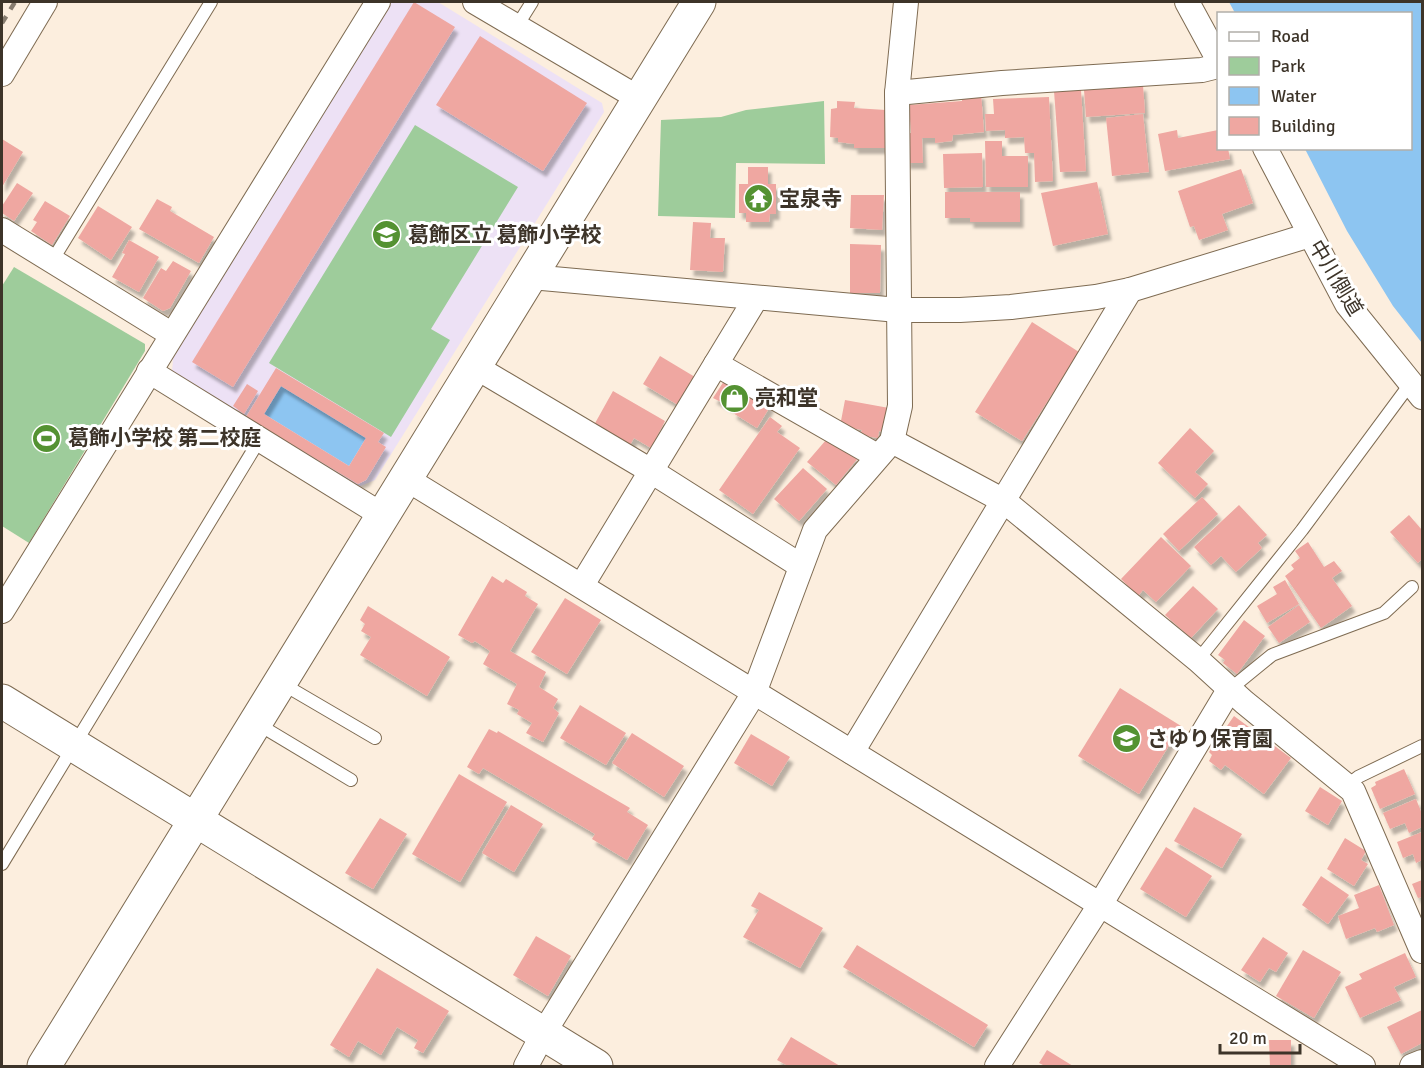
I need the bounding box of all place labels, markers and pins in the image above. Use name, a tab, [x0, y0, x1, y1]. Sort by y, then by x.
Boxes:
temple icon: 宝泉寺	[742, 183, 774, 215]
place label: 宝泉寺	[779, 186, 842, 212]
school or university icon: 葛飾区立 葛飾小学校	[371, 219, 403, 251]
place label: 葛飾区立 葛飾小学校	[408, 222, 602, 248]
shop icon: 亮和堂	[718, 382, 750, 414]
place label: 亮和堂	[755, 385, 818, 411]
sports icon: 葛飾小学校 第二校庭	[31, 422, 63, 454]
place label: 葛飾小学校 第二校庭	[68, 425, 262, 451]
school or university icon: さゆり保育園	[1110, 723, 1142, 755]
place label: さゆり保育園	[1147, 726, 1273, 752]

